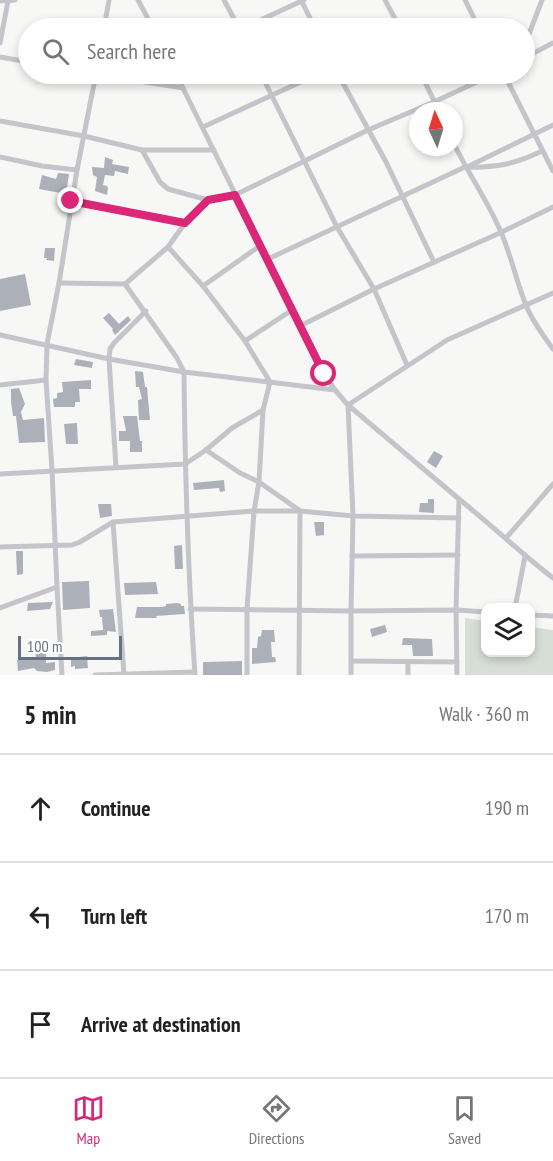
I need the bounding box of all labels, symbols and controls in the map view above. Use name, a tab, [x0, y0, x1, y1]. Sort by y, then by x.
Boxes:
search box	[18, 18, 535, 84]
icon: search	[39, 35, 72, 68]
text: Search here	[87, 37, 176, 65]
north arrow	[409, 102, 463, 156]
route end	[57, 187, 83, 213]
route start	[310, 360, 336, 386]
map controls	[481, 603, 535, 657]
button: layers	[481, 603, 535, 657]
scale bar	[18, 633, 122, 660]
text: 100 m	[27, 636, 62, 656]
text: 5 min	[24, 698, 77, 731]
text: Walk · 360 m	[439, 701, 529, 727]
icon: ahead	[24, 792, 57, 825]
text: Continue	[81, 794, 151, 822]
text: 190 m	[485, 795, 529, 821]
icon: left	[24, 900, 57, 933]
text: Turn left	[81, 902, 147, 930]
text: 170 m	[485, 903, 529, 929]
icon: arrive	[24, 1008, 57, 1041]
text: Arrive at destination	[81, 1010, 241, 1038]
tab: Map	[72, 1092, 105, 1148]
tab: Directions	[249, 1092, 304, 1148]
tab: Saved	[448, 1092, 481, 1148]

